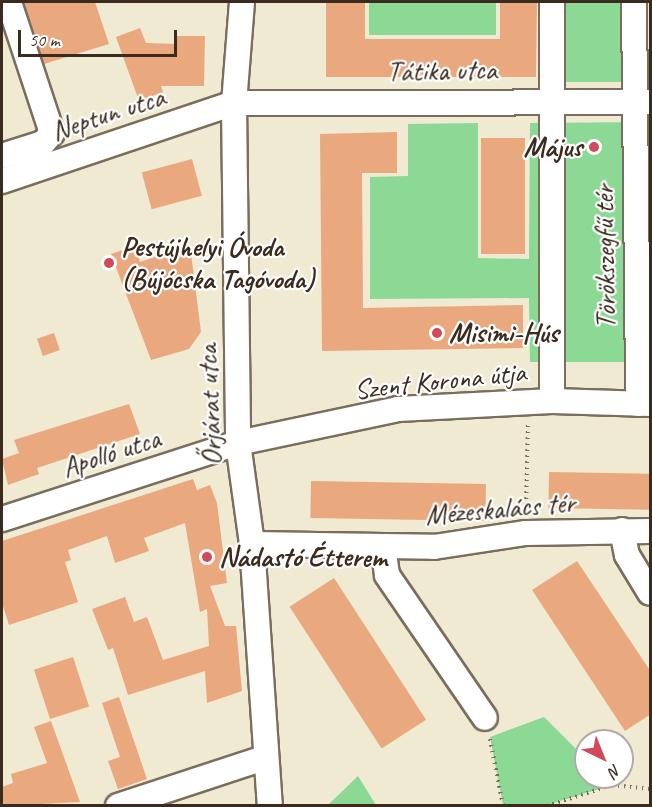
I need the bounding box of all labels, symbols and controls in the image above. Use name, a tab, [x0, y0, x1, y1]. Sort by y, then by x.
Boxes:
scale bar	[21, 18, 180, 56]
text: 50 m	[29, 29, 60, 51]
street label: Tátika utca	[387, 53, 497, 89]
street label: Neptun utca	[47, 80, 169, 148]
place label: Május	[524, 130, 582, 164]
marker: Május	[587, 140, 601, 154]
street label: Törökszegfű tér	[587, 185, 623, 329]
place label: Pestújhelyi Óvoda (Bújócska Tagóvoda)	[121, 230, 315, 296]
marker: Pestújhelyi Óvoda (Bújócska Tagóvoda)	[102, 256, 116, 270]
place label: Misimi-Hús	[449, 316, 558, 350]
marker: Misimi-Hús	[430, 326, 444, 340]
street label: Őrjárat utca	[191, 344, 229, 466]
street label: Szent Korona útja	[353, 355, 527, 407]
street label: Apolló utca	[58, 421, 164, 485]
street label: Mézeskalács tér	[424, 486, 576, 532]
place label: Nádastó Étterem	[219, 540, 387, 574]
marker: Nádastó Étterem	[200, 550, 214, 564]
north arrow	[574, 729, 634, 789]
text: N	[604, 760, 625, 781]

